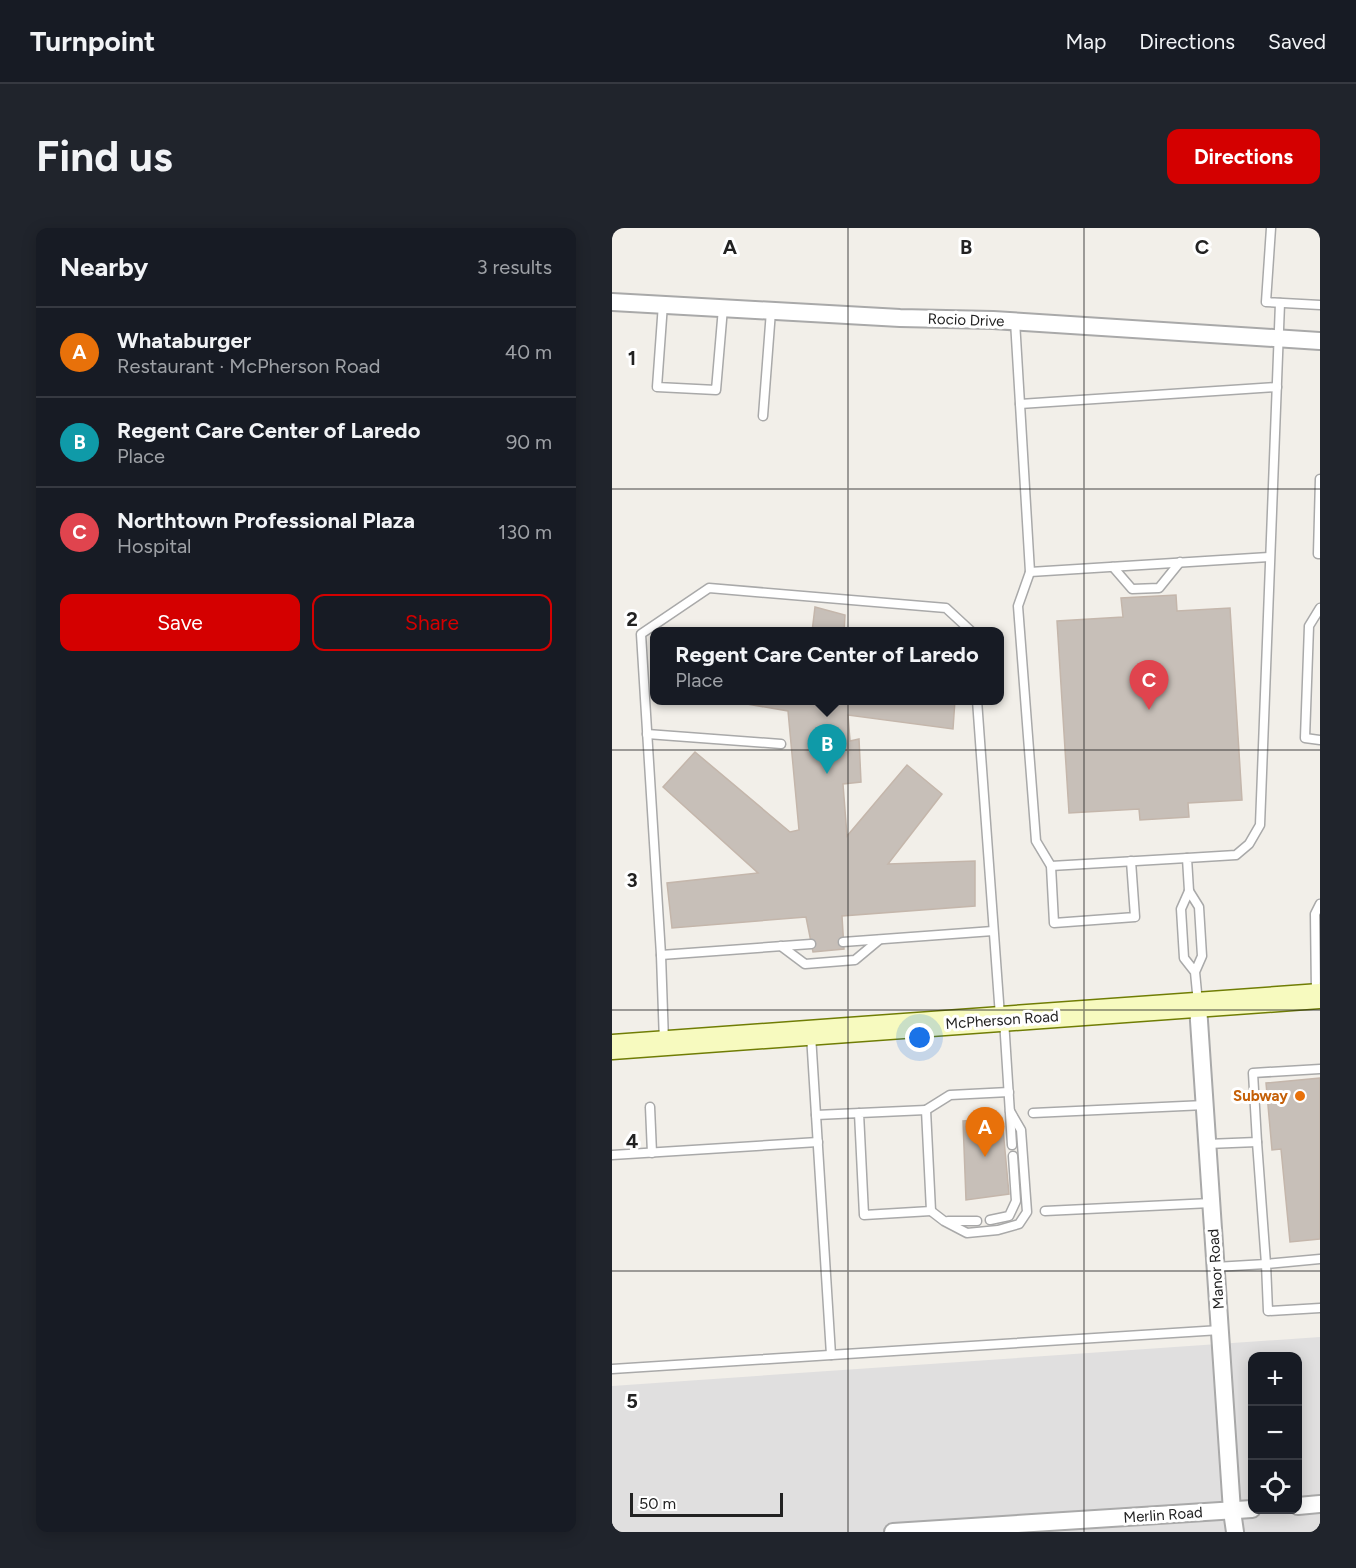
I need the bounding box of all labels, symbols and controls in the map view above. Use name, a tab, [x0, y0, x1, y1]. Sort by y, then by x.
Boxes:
text: Turnpoint	[30, 24, 155, 58]
text: Map	[1065, 29, 1106, 54]
text: Directions	[1139, 29, 1235, 54]
text: Saved	[1268, 29, 1326, 54]
button: Directions	[1167, 129, 1320, 184]
text: Find us	[36, 131, 173, 182]
text: A	[723, 235, 738, 259]
text: B	[960, 235, 972, 259]
text: C	[1195, 235, 1209, 259]
text: Nearby	[60, 251, 148, 283]
text: 3 results	[477, 255, 552, 279]
street label: Rocio Drive	[927, 310, 1005, 330]
text: Whataburger	[117, 327, 251, 354]
text: A	[72, 340, 87, 364]
text: 40 m	[505, 340, 552, 364]
text: 1	[628, 346, 636, 370]
text: Restaurant · McPherson Road	[117, 354, 381, 378]
text: Regent Care Center of Laredo	[117, 417, 420, 444]
text: B	[73, 430, 86, 454]
text: 90 m	[506, 430, 552, 454]
text: Place	[117, 444, 165, 468]
text: Northtown Professional Plaza	[117, 507, 415, 534]
text: C	[72, 520, 87, 544]
text: 130 m	[498, 520, 552, 544]
text: Hospital	[117, 534, 192, 558]
button: Save	[60, 594, 300, 651]
button: Share	[312, 594, 552, 651]
text: 2	[626, 607, 638, 631]
popup	[650, 627, 1004, 705]
text: Regent Care Center of Laredo	[675, 641, 979, 668]
pin: C	[1130, 660, 1168, 710]
text: Place	[675, 668, 723, 692]
pin: B	[808, 724, 846, 774]
text: 3	[626, 868, 638, 892]
street label: McPherson Road	[945, 1007, 1059, 1033]
your location	[905, 1023, 934, 1052]
place label: Subway	[1233, 1087, 1288, 1105]
marker: Subway	[1293, 1089, 1307, 1103]
pin: A	[966, 1108, 1004, 1157]
text: 4	[626, 1129, 639, 1153]
street label: Manor Road	[1204, 1228, 1228, 1310]
map controls	[1248, 1352, 1302, 1514]
button: +	[1248, 1352, 1302, 1406]
text: 5	[626, 1389, 638, 1413]
button: −	[1248, 1406, 1302, 1460]
button: locate	[1248, 1460, 1302, 1514]
scale bar	[630, 1490, 783, 1518]
text: 50 m	[639, 1494, 676, 1513]
street label: Merlin Road	[1123, 1503, 1203, 1527]

